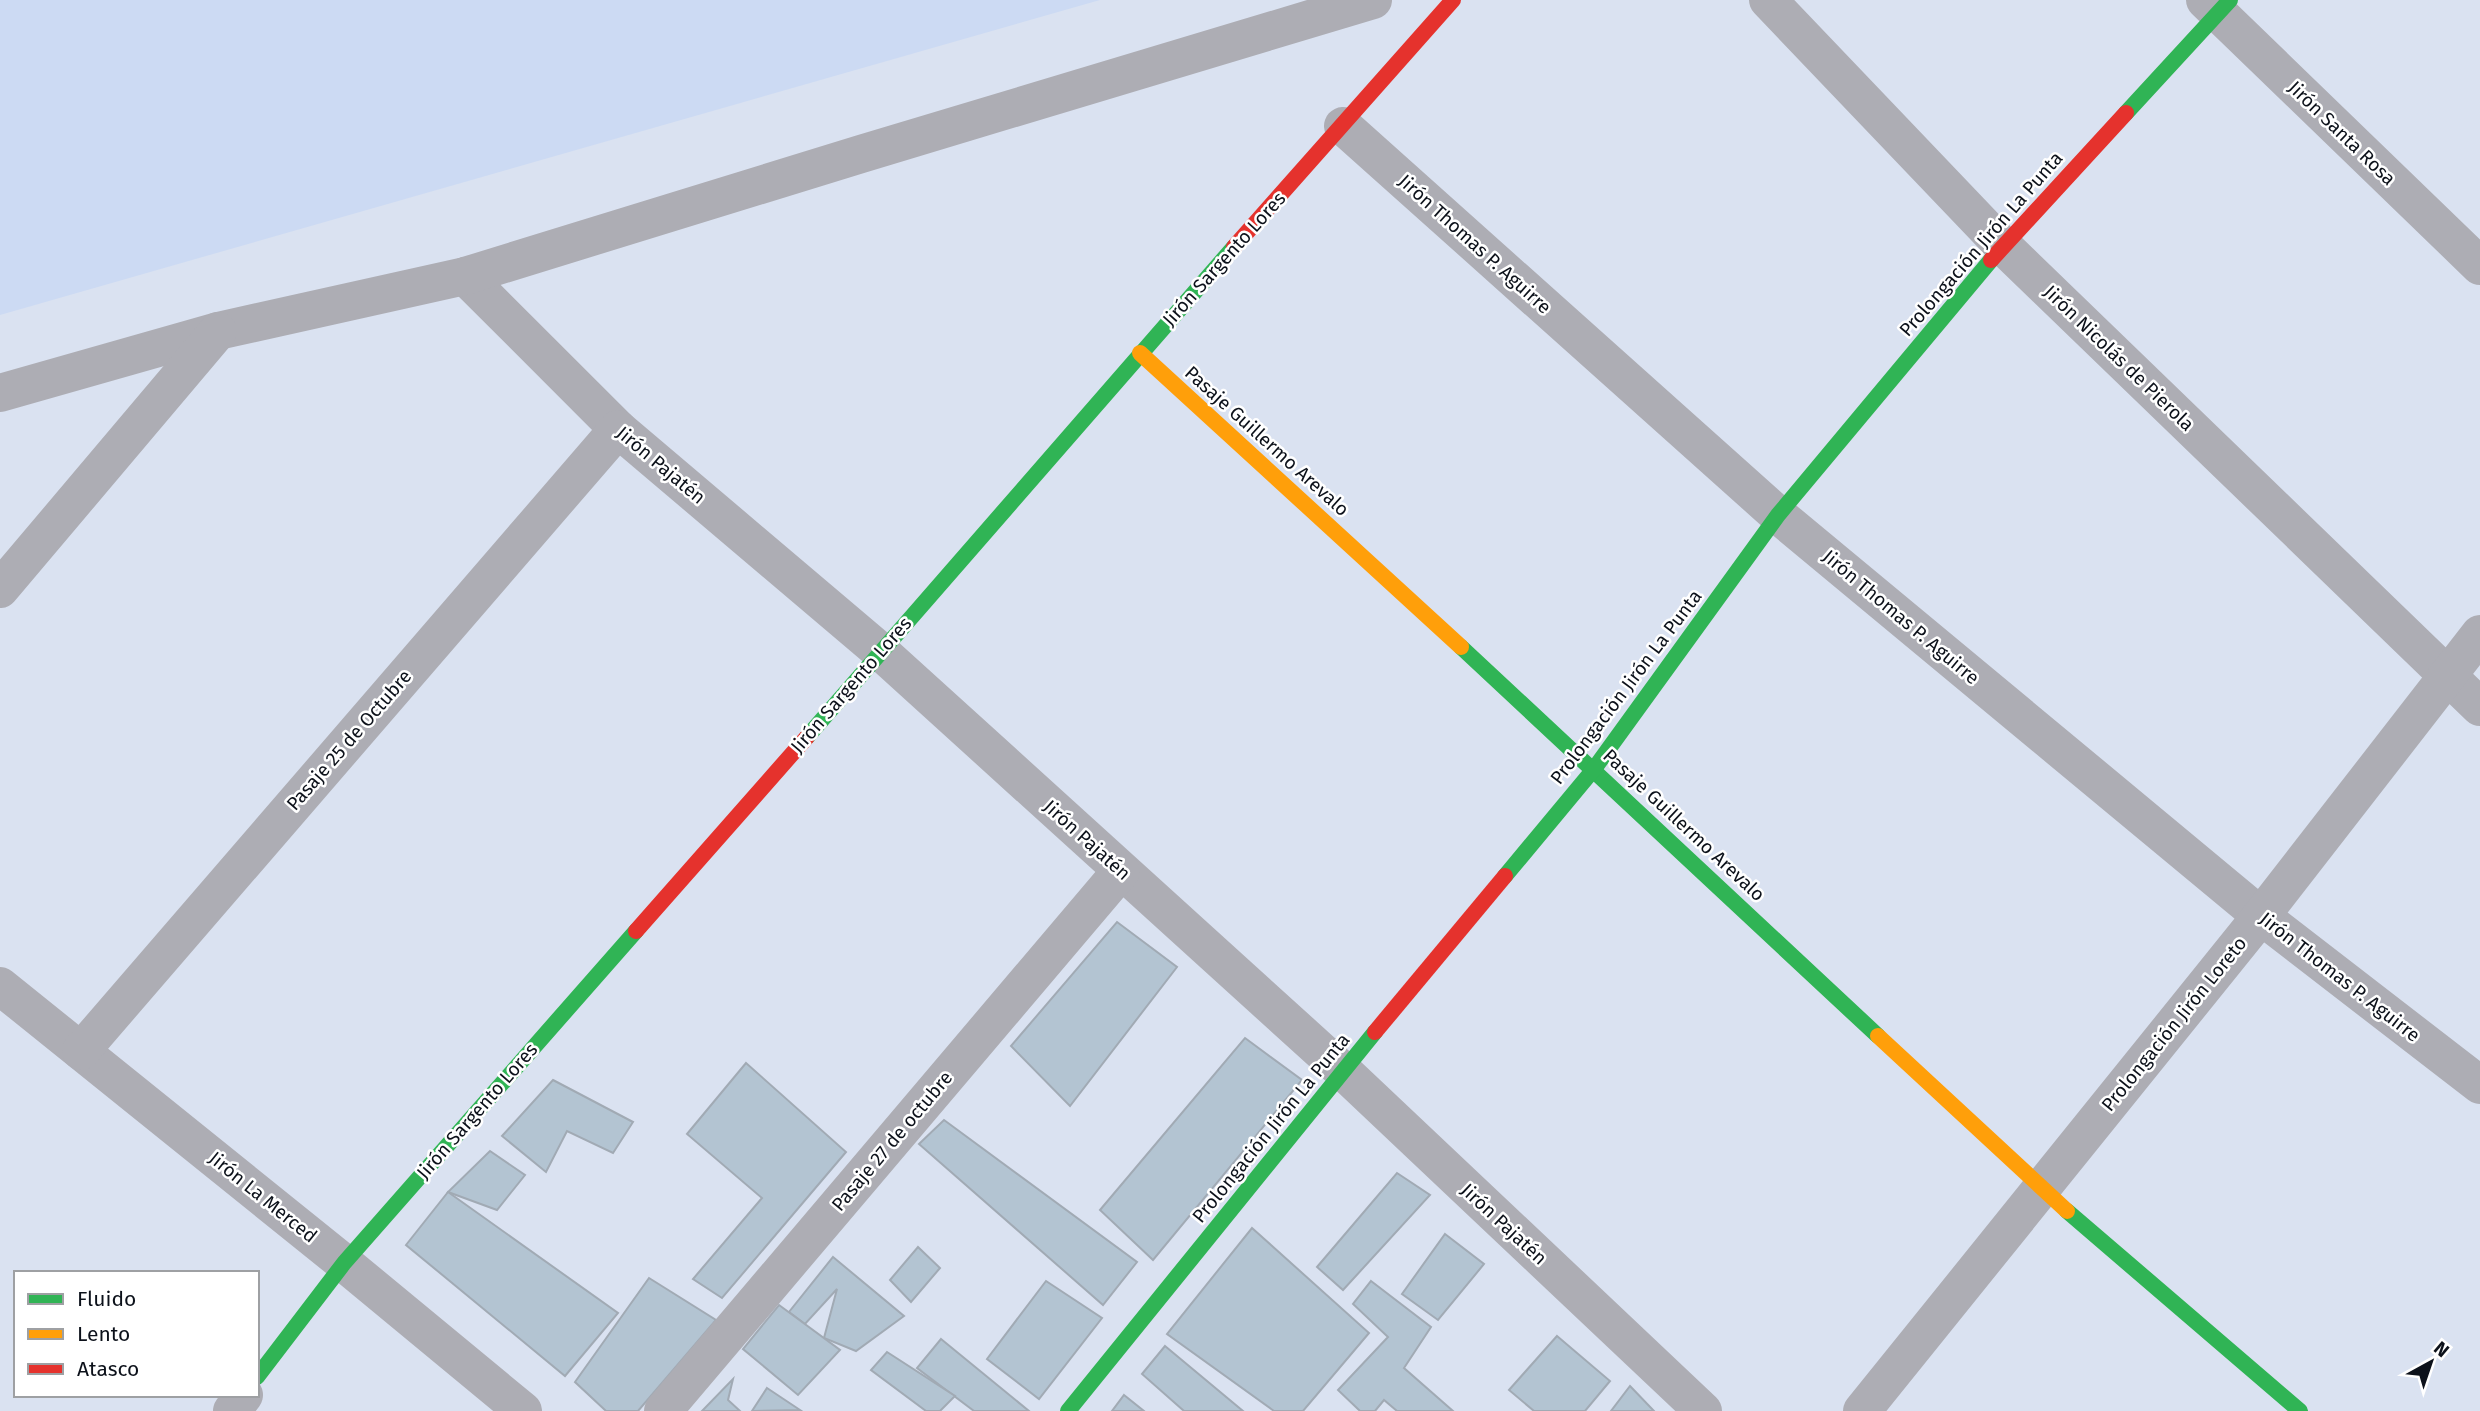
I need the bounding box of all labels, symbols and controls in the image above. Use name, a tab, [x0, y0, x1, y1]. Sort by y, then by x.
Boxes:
street label: Jirón Santa Rosa	[2284, 76, 2400, 190]
street label: Prolongación Jirón La Punta	[1894, 147, 2068, 341]
street label: Jirón Thomas P. Aguirre	[1394, 169, 1556, 319]
street label: Jirón Sargento Lores	[1158, 187, 1290, 331]
street label: Jirón Nicolás de Pierola	[2039, 280, 2199, 436]
street label: Pasaje Guillermo Arevalo	[1180, 361, 1354, 521]
street label: Jirón Pajatén	[612, 421, 710, 509]
street label: Jirón Thomas P. Aguirre	[1818, 545, 1984, 689]
street label: Prolongación Jirón La Punta	[1545, 585, 1707, 789]
street label: Jirón Sargento Lores	[786, 612, 916, 758]
street label: Pasaje 25 de Octubre	[282, 665, 416, 815]
street label: Pasaje Guillermo Arevalo	[1598, 744, 1770, 906]
street label: Jirón Pajatén	[1039, 795, 1135, 885]
street label: Jirón Thomas P. Aguirre	[2255, 907, 2425, 1047]
street label: Prolongación Jirón Loreto	[2097, 932, 2251, 1116]
street label: Prolongación Jirón La Punta	[1187, 1029, 1355, 1227]
street label: Jirón Sargento Lores	[412, 1038, 542, 1184]
street label: Pasaje 27 de octubre	[827, 1066, 957, 1216]
street label: Jirón La Merced	[204, 1146, 322, 1248]
street label: Jirón Pajatén	[1456, 1178, 1552, 1270]
legend	[14, 1271, 259, 1397]
text: Fluido	[77, 1286, 136, 1312]
text: Lento	[77, 1321, 130, 1347]
north arrow	[2396, 1327, 2466, 1397]
text: N	[2429, 1336, 2454, 1362]
text: Atasco	[77, 1356, 139, 1382]

